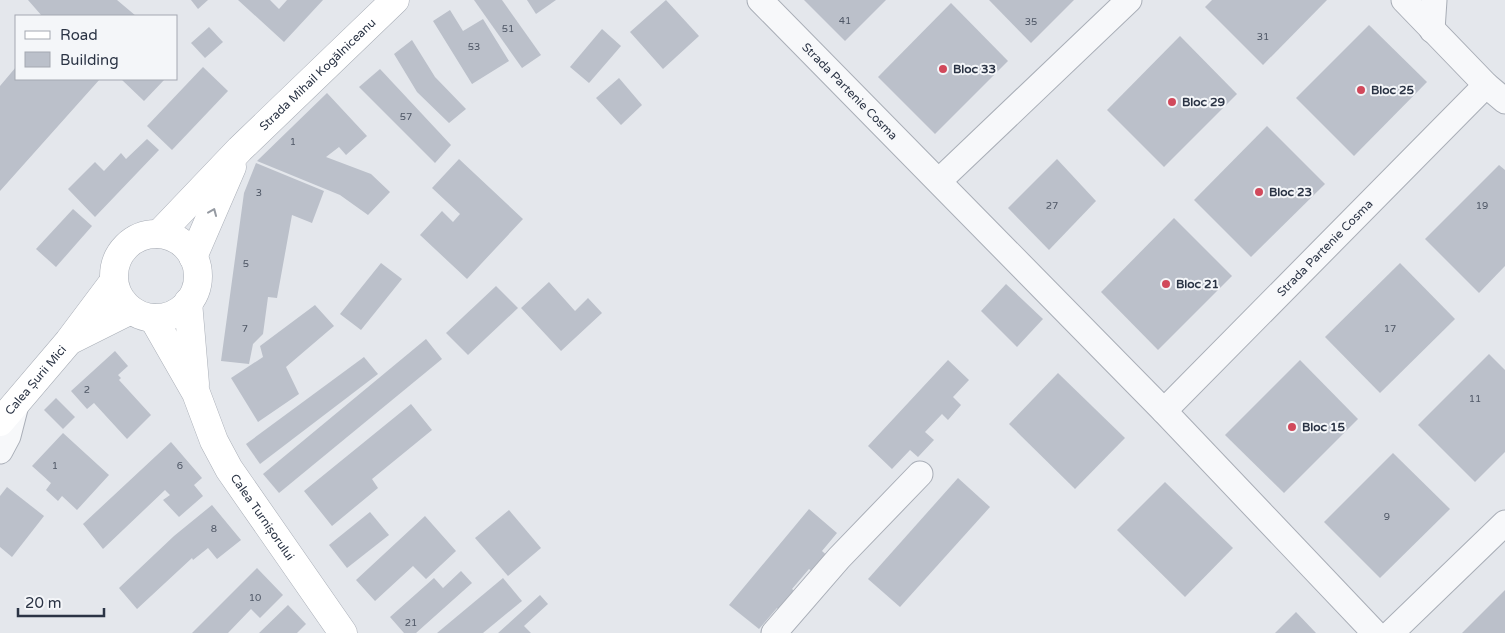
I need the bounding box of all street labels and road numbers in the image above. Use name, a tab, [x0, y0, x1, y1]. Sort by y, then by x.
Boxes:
street label: Strada Mihail Kogălniceanu	[257, 15, 379, 133]
street label: Strada Partenie Cosma	[799, 40, 900, 143]
street label: Strada Partenie Cosma	[1274, 197, 1376, 299]
street label: Calea Șurii Mici	[2, 342, 69, 418]
street label: Calea Turnișorului	[228, 471, 297, 563]

